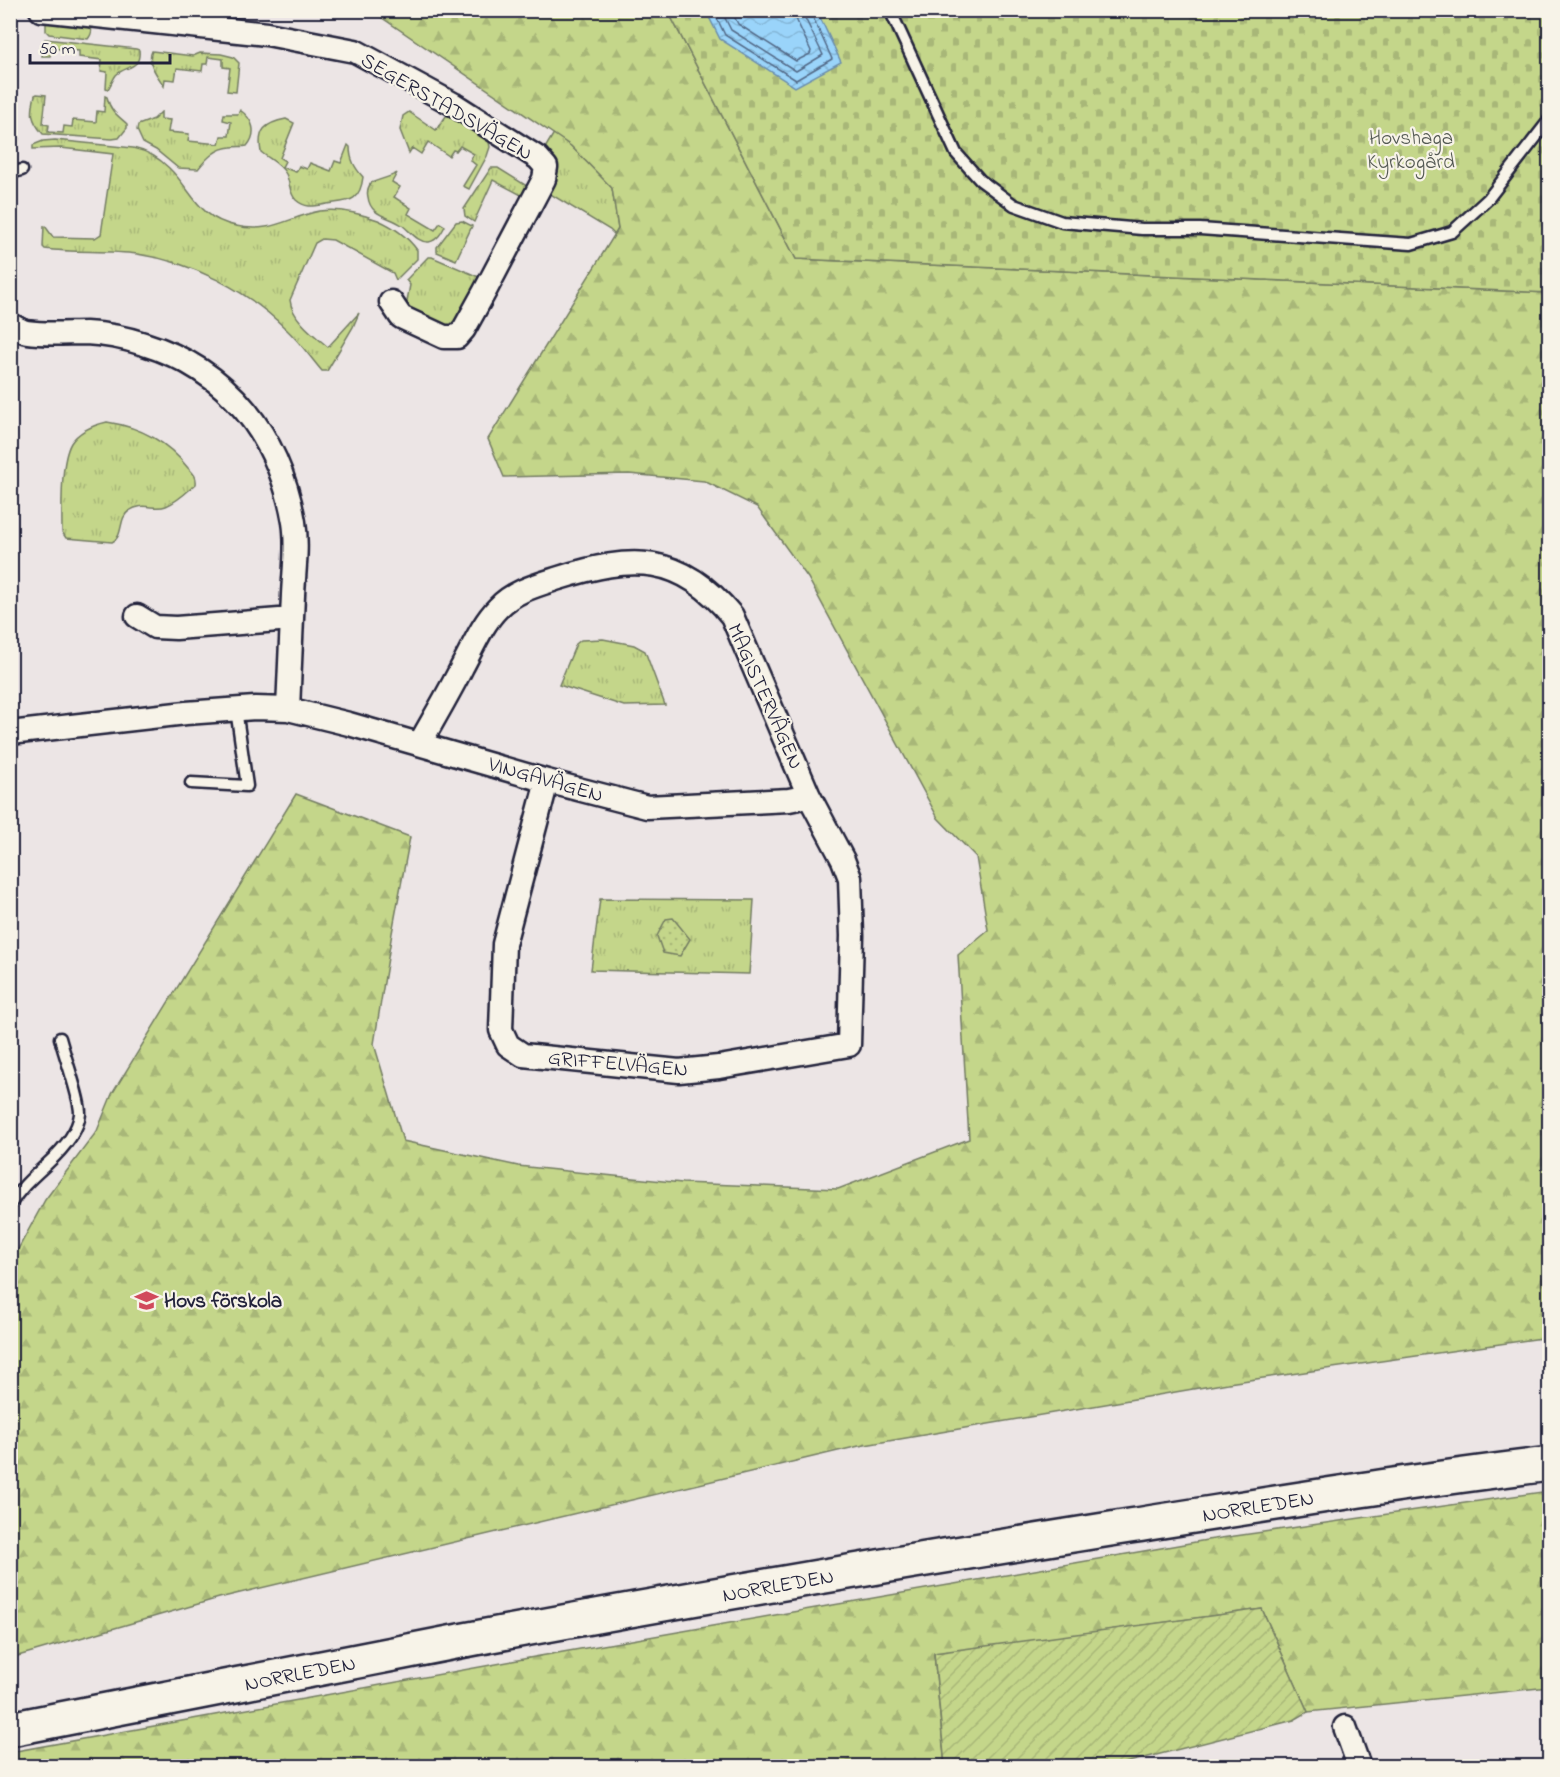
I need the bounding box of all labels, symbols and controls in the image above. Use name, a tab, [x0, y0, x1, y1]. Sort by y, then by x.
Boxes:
scale bar	[30, 27, 170, 65]
text: 50 m	[39, 37, 76, 63]
street label: SEGERSTADSVÄGEN	[355, 46, 537, 169]
park label: Hovshaga Kyrkogård	[1367, 124, 1455, 180]
street label: MAGISTERVÄGEN	[719, 619, 810, 774]
street label: VINGAVÄGEN	[484, 750, 606, 812]
street label: GRIFFELVÄGEN	[547, 1044, 689, 1086]
school or university icon: Hovs förskola	[133, 1287, 159, 1313]
place label: Hovs förskola	[164, 1287, 282, 1317]
street label: NORRLEDEN	[1200, 1484, 1316, 1532]
street label: NORRLEDEN	[720, 1562, 836, 1612]
street label: NORRLEDEN	[242, 1649, 359, 1700]

